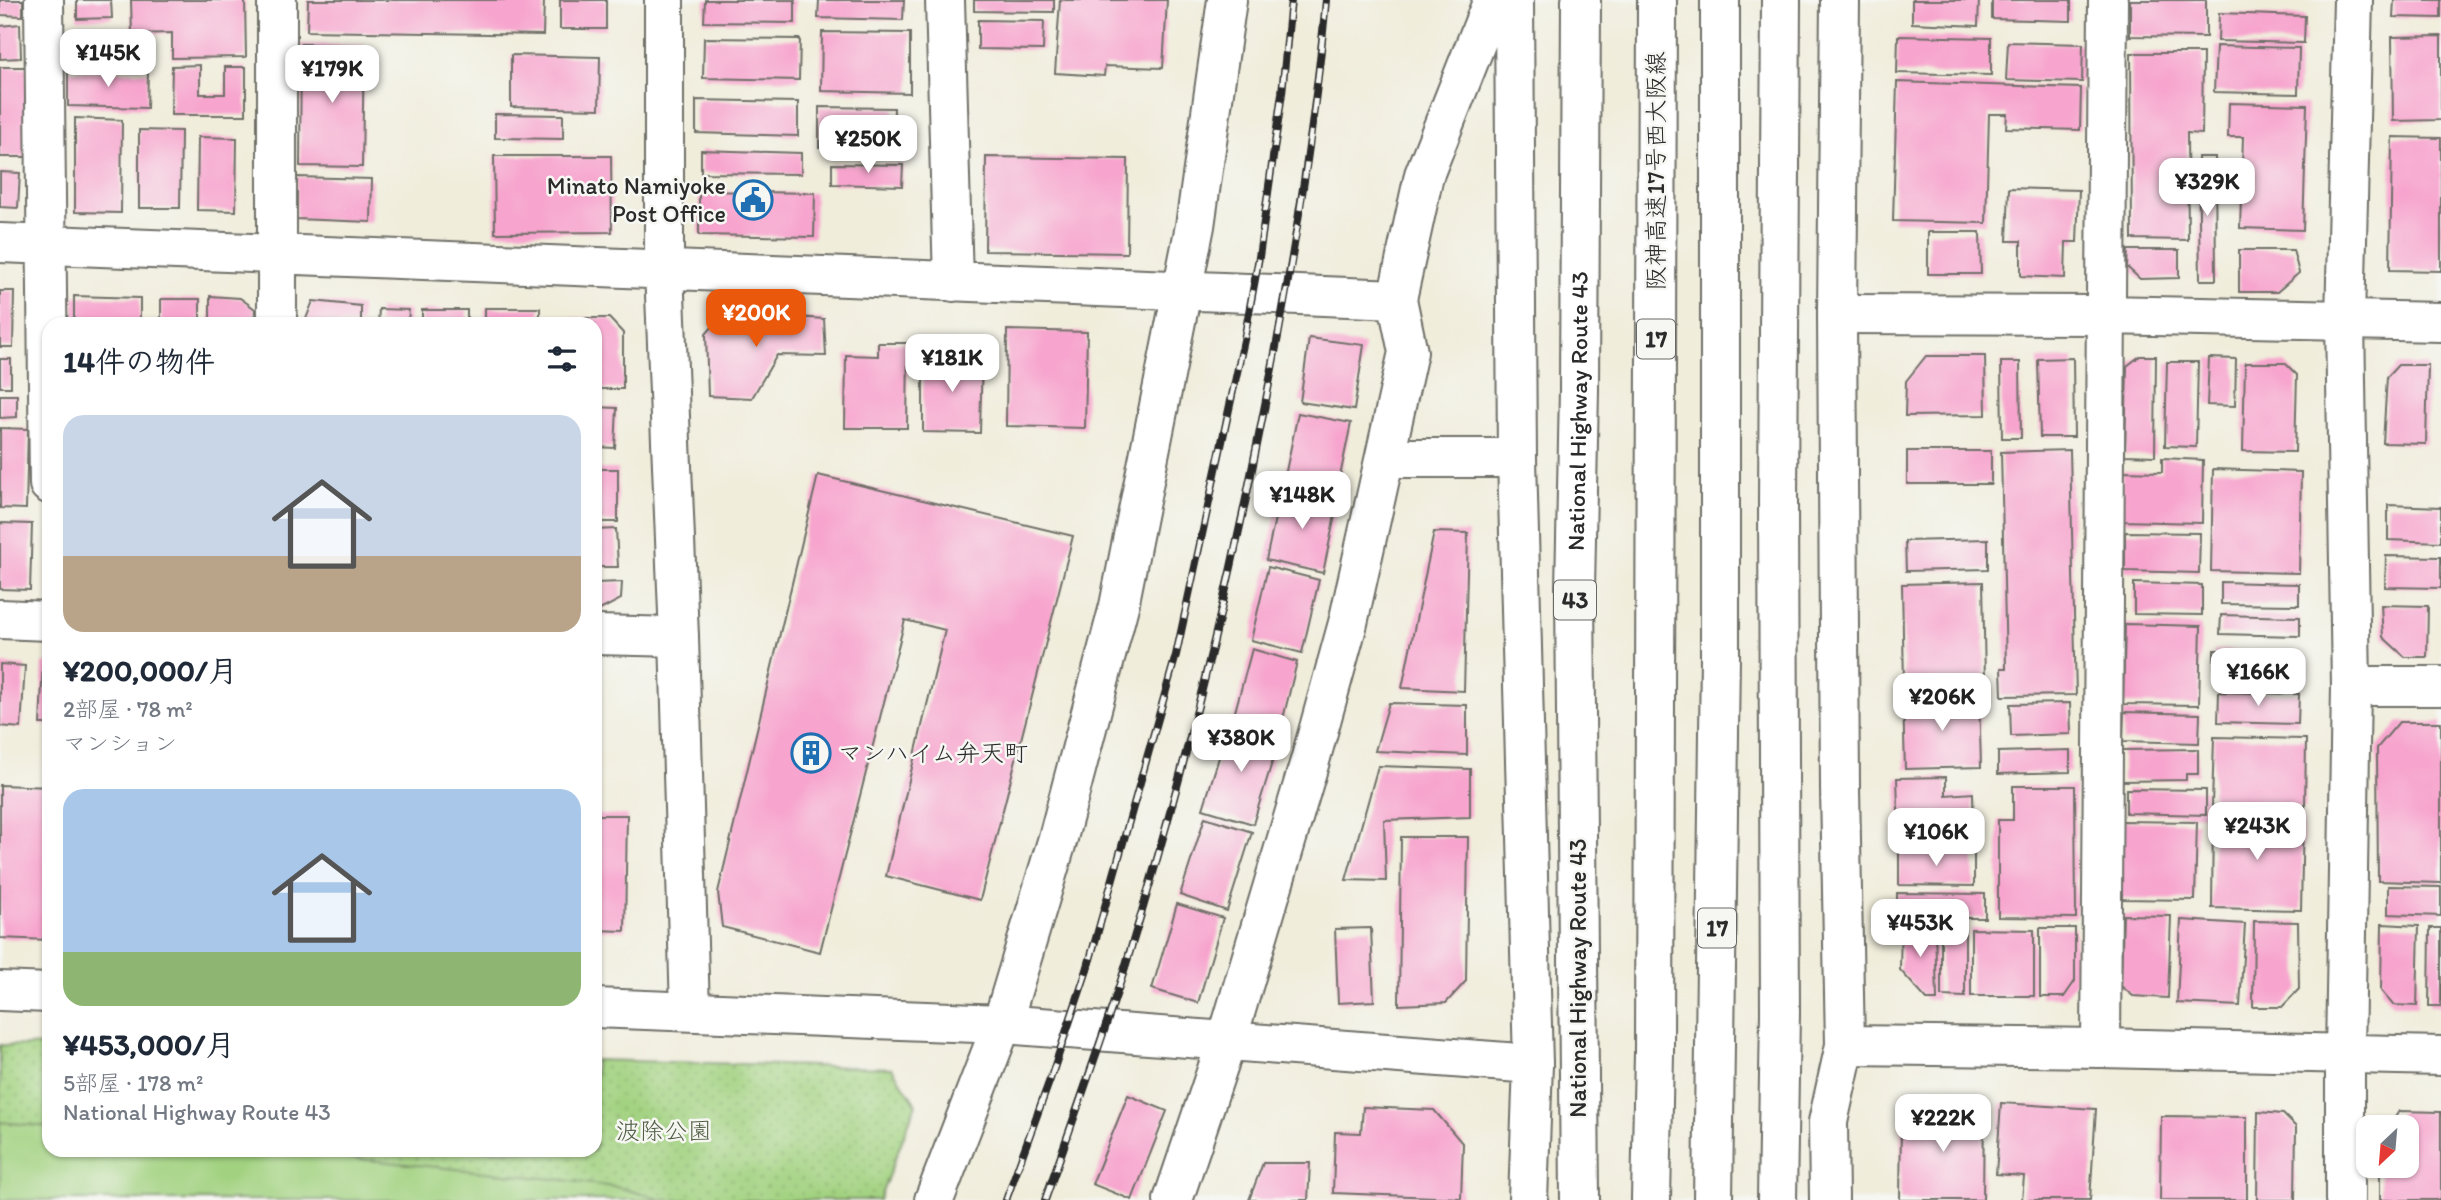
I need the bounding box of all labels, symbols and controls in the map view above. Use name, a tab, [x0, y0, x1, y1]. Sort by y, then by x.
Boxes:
pin: ¥145K	[59, 29, 157, 89]
text: ¥145K	[76, 38, 140, 66]
pin: ¥179K	[283, 46, 381, 105]
street label: 阪神高速17号西大阪線	[1641, 51, 1670, 291]
text: ¥179K	[301, 54, 363, 82]
pin: ¥250K	[819, 116, 917, 175]
text: ¥250K	[835, 124, 901, 152]
pin: ¥329K	[2158, 158, 2256, 218]
text: ¥329K	[2175, 167, 2239, 195]
place label: Minato Namiyoke Post Office	[547, 171, 726, 228]
public building icon: Minato Namiyoke Post Office	[732, 179, 774, 221]
street label: National Highway Route 43	[1561, 271, 1594, 551]
pin: ¥200K	[707, 290, 805, 349]
text: ¥200K	[722, 298, 790, 326]
road number: 17	[1637, 320, 1675, 358]
pin: ¥181K	[903, 334, 1001, 394]
icon: filters	[543, 340, 581, 378]
text: 14件の物件	[63, 343, 215, 380]
text: ¥181K	[921, 343, 983, 371]
icon: home	[259, 461, 385, 587]
pin: ¥148K	[1253, 472, 1351, 531]
text: ¥148K	[1270, 480, 1334, 508]
road number: 43	[1554, 580, 1596, 620]
pin: ¥166K	[2209, 648, 2307, 708]
text: ¥200,000/月	[63, 652, 238, 689]
text: ¥166K	[2227, 657, 2289, 685]
pin: ¥206K	[1893, 674, 1991, 733]
text: ¥206K	[1909, 682, 1975, 710]
text: 2部屋 · 78 m²	[63, 695, 193, 723]
pin: ¥380K	[1192, 714, 1290, 774]
text: ¥380K	[1208, 723, 1274, 751]
text: マンション	[63, 729, 177, 757]
building icon: マンハイム弁天町	[790, 732, 832, 774]
place label: マンハイム弁天町	[838, 738, 1028, 767]
pin: ¥243K	[2208, 802, 2306, 862]
pin: ¥106K	[1887, 808, 1985, 868]
text: ¥243K	[2224, 811, 2290, 839]
text: ¥106K	[1904, 817, 1968, 845]
icon: home	[259, 835, 385, 961]
street label: National Highway Route 43	[1563, 838, 1592, 1118]
pin: ¥453K	[1871, 900, 1969, 959]
text: ¥453K	[1887, 908, 1953, 936]
road number: 17	[1698, 909, 1736, 948]
text: ¥453,000/月	[63, 1026, 235, 1063]
text: 5部屋 · 178 m²	[63, 1069, 203, 1097]
pin: ¥222K	[1894, 1094, 1992, 1154]
text: National Highway Route 43	[63, 1098, 331, 1126]
text: ¥222K	[1911, 1103, 1975, 1131]
north arrow	[2356, 1115, 2418, 1178]
map controls	[2356, 1115, 2419, 1178]
park label: 波除公園	[616, 1116, 712, 1145]

